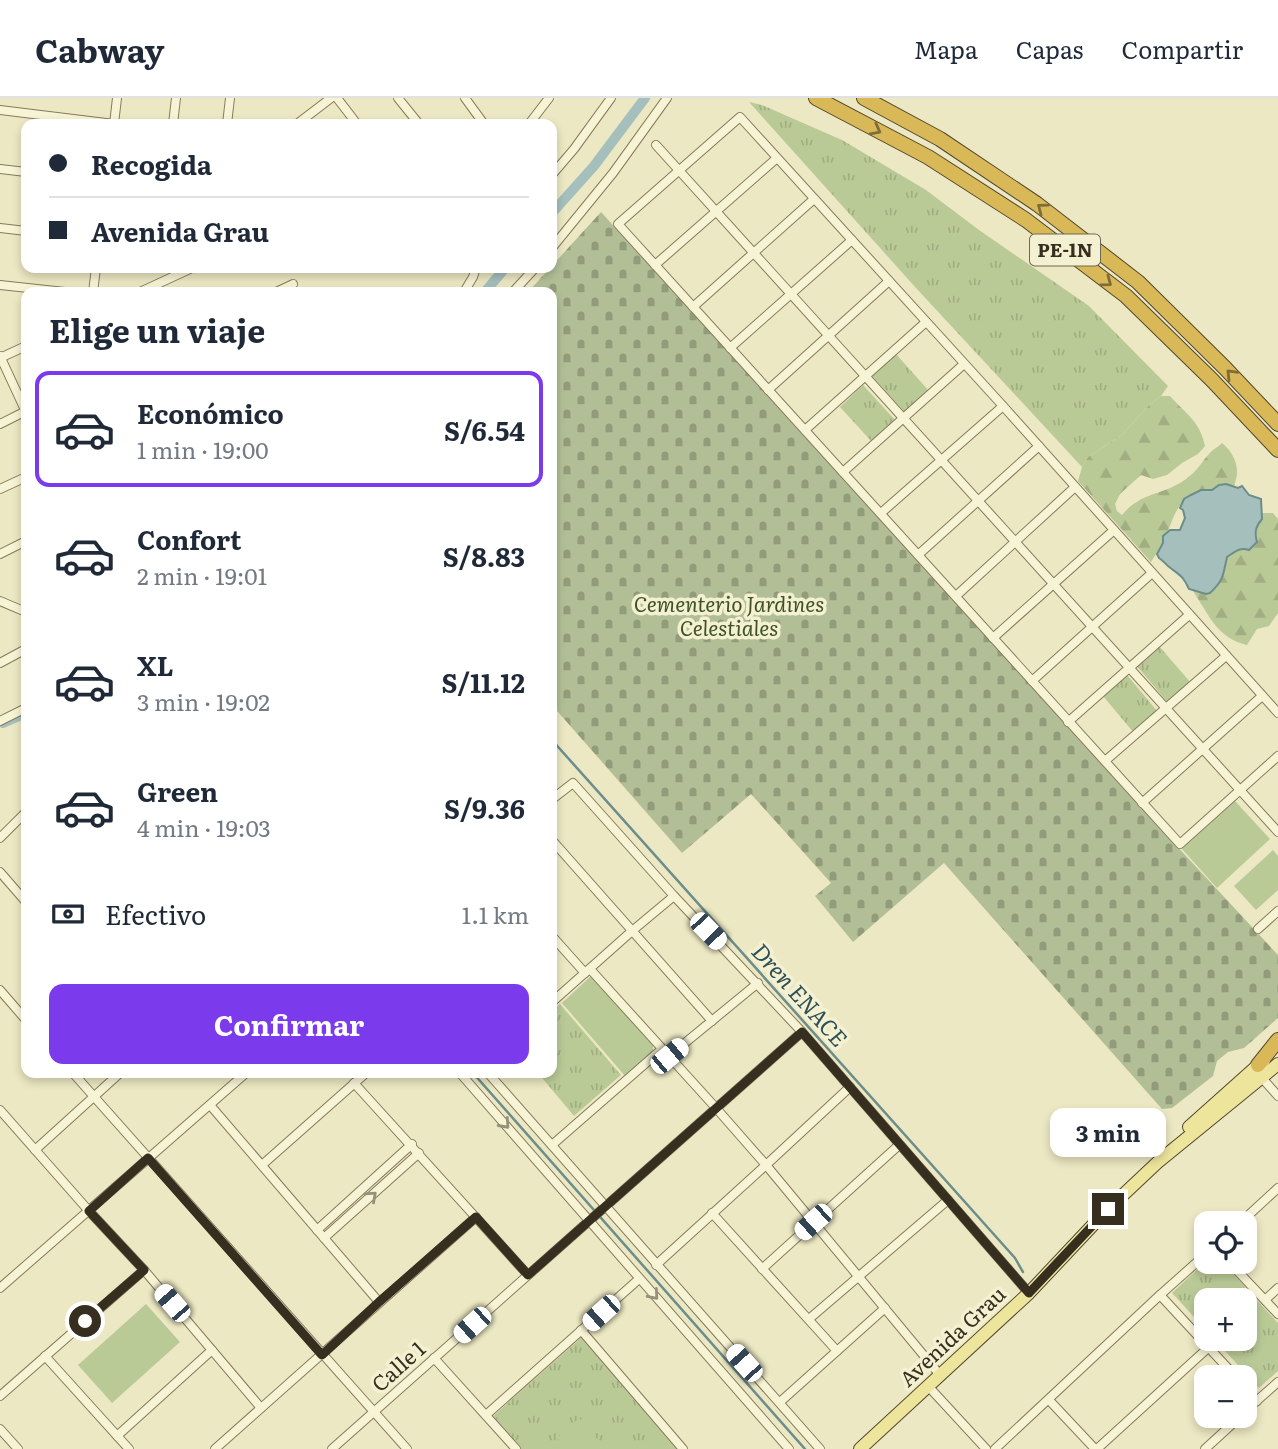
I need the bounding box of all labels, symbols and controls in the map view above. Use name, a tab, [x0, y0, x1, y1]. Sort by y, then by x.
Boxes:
text: Cabway	[35, 24, 164, 73]
text: Mapa	[914, 31, 978, 66]
text: Capas	[1016, 31, 1083, 66]
text: Compartir	[1121, 31, 1243, 66]
one-way arrow	[869, 121, 882, 135]
text: Recogida	[91, 144, 212, 183]
one-way arrow	[1037, 204, 1050, 217]
text: Avenida Grau	[91, 211, 269, 250]
road number: PE-1N	[1030, 234, 1100, 266]
one-way arrow	[1099, 273, 1111, 286]
text: Elige un viaje	[49, 305, 265, 353]
one-way arrow	[1226, 370, 1239, 383]
text: Económico	[137, 393, 284, 432]
icon: car	[53, 398, 116, 461]
text: S/6.54	[444, 410, 525, 449]
text: 1 min · 19:00	[137, 432, 269, 466]
text: Confort	[137, 519, 241, 558]
icon: car	[53, 524, 116, 587]
text: S/8.83	[443, 536, 525, 575]
text: 2 min · 19:01	[137, 558, 267, 592]
park label: Cementerio Jardines Celestiales	[634, 587, 824, 642]
text: XL	[137, 645, 174, 684]
icon: car	[53, 650, 116, 713]
text: S/11.12	[441, 662, 525, 701]
text: 3 min · 19:02	[137, 684, 270, 718]
text: Green	[137, 771, 218, 810]
icon: car	[53, 776, 116, 839]
text: S/9.36	[444, 788, 525, 827]
text: 4 min · 19:03	[137, 810, 271, 844]
text: Efectivo	[105, 894, 206, 933]
icon: cash	[49, 895, 87, 933]
text: 1.1 km	[462, 897, 529, 931]
car	[686, 909, 731, 953]
water label: Dren ENACE	[745, 934, 856, 1053]
button: Confirmar	[49, 984, 529, 1064]
car	[647, 1034, 692, 1078]
callout: 3 min	[1050, 1108, 1166, 1156]
text: 3 min	[1076, 1115, 1140, 1149]
one-way arrow	[497, 1116, 509, 1129]
one-way arrow	[364, 1192, 377, 1204]
route end	[1092, 1193, 1124, 1225]
car	[791, 1200, 836, 1244]
map controls	[1194, 1211, 1257, 1428]
button: locate	[1194, 1211, 1257, 1274]
street label: Avenida Grau	[891, 1278, 1011, 1393]
car	[151, 1280, 194, 1326]
one-way arrow	[646, 1287, 658, 1300]
button: +	[1194, 1288, 1257, 1351]
car	[579, 1291, 624, 1335]
car	[450, 1303, 495, 1347]
route start	[69, 1305, 101, 1337]
street label: Calle 1	[363, 1332, 432, 1398]
car	[723, 1340, 766, 1386]
button: −	[1194, 1365, 1257, 1428]

